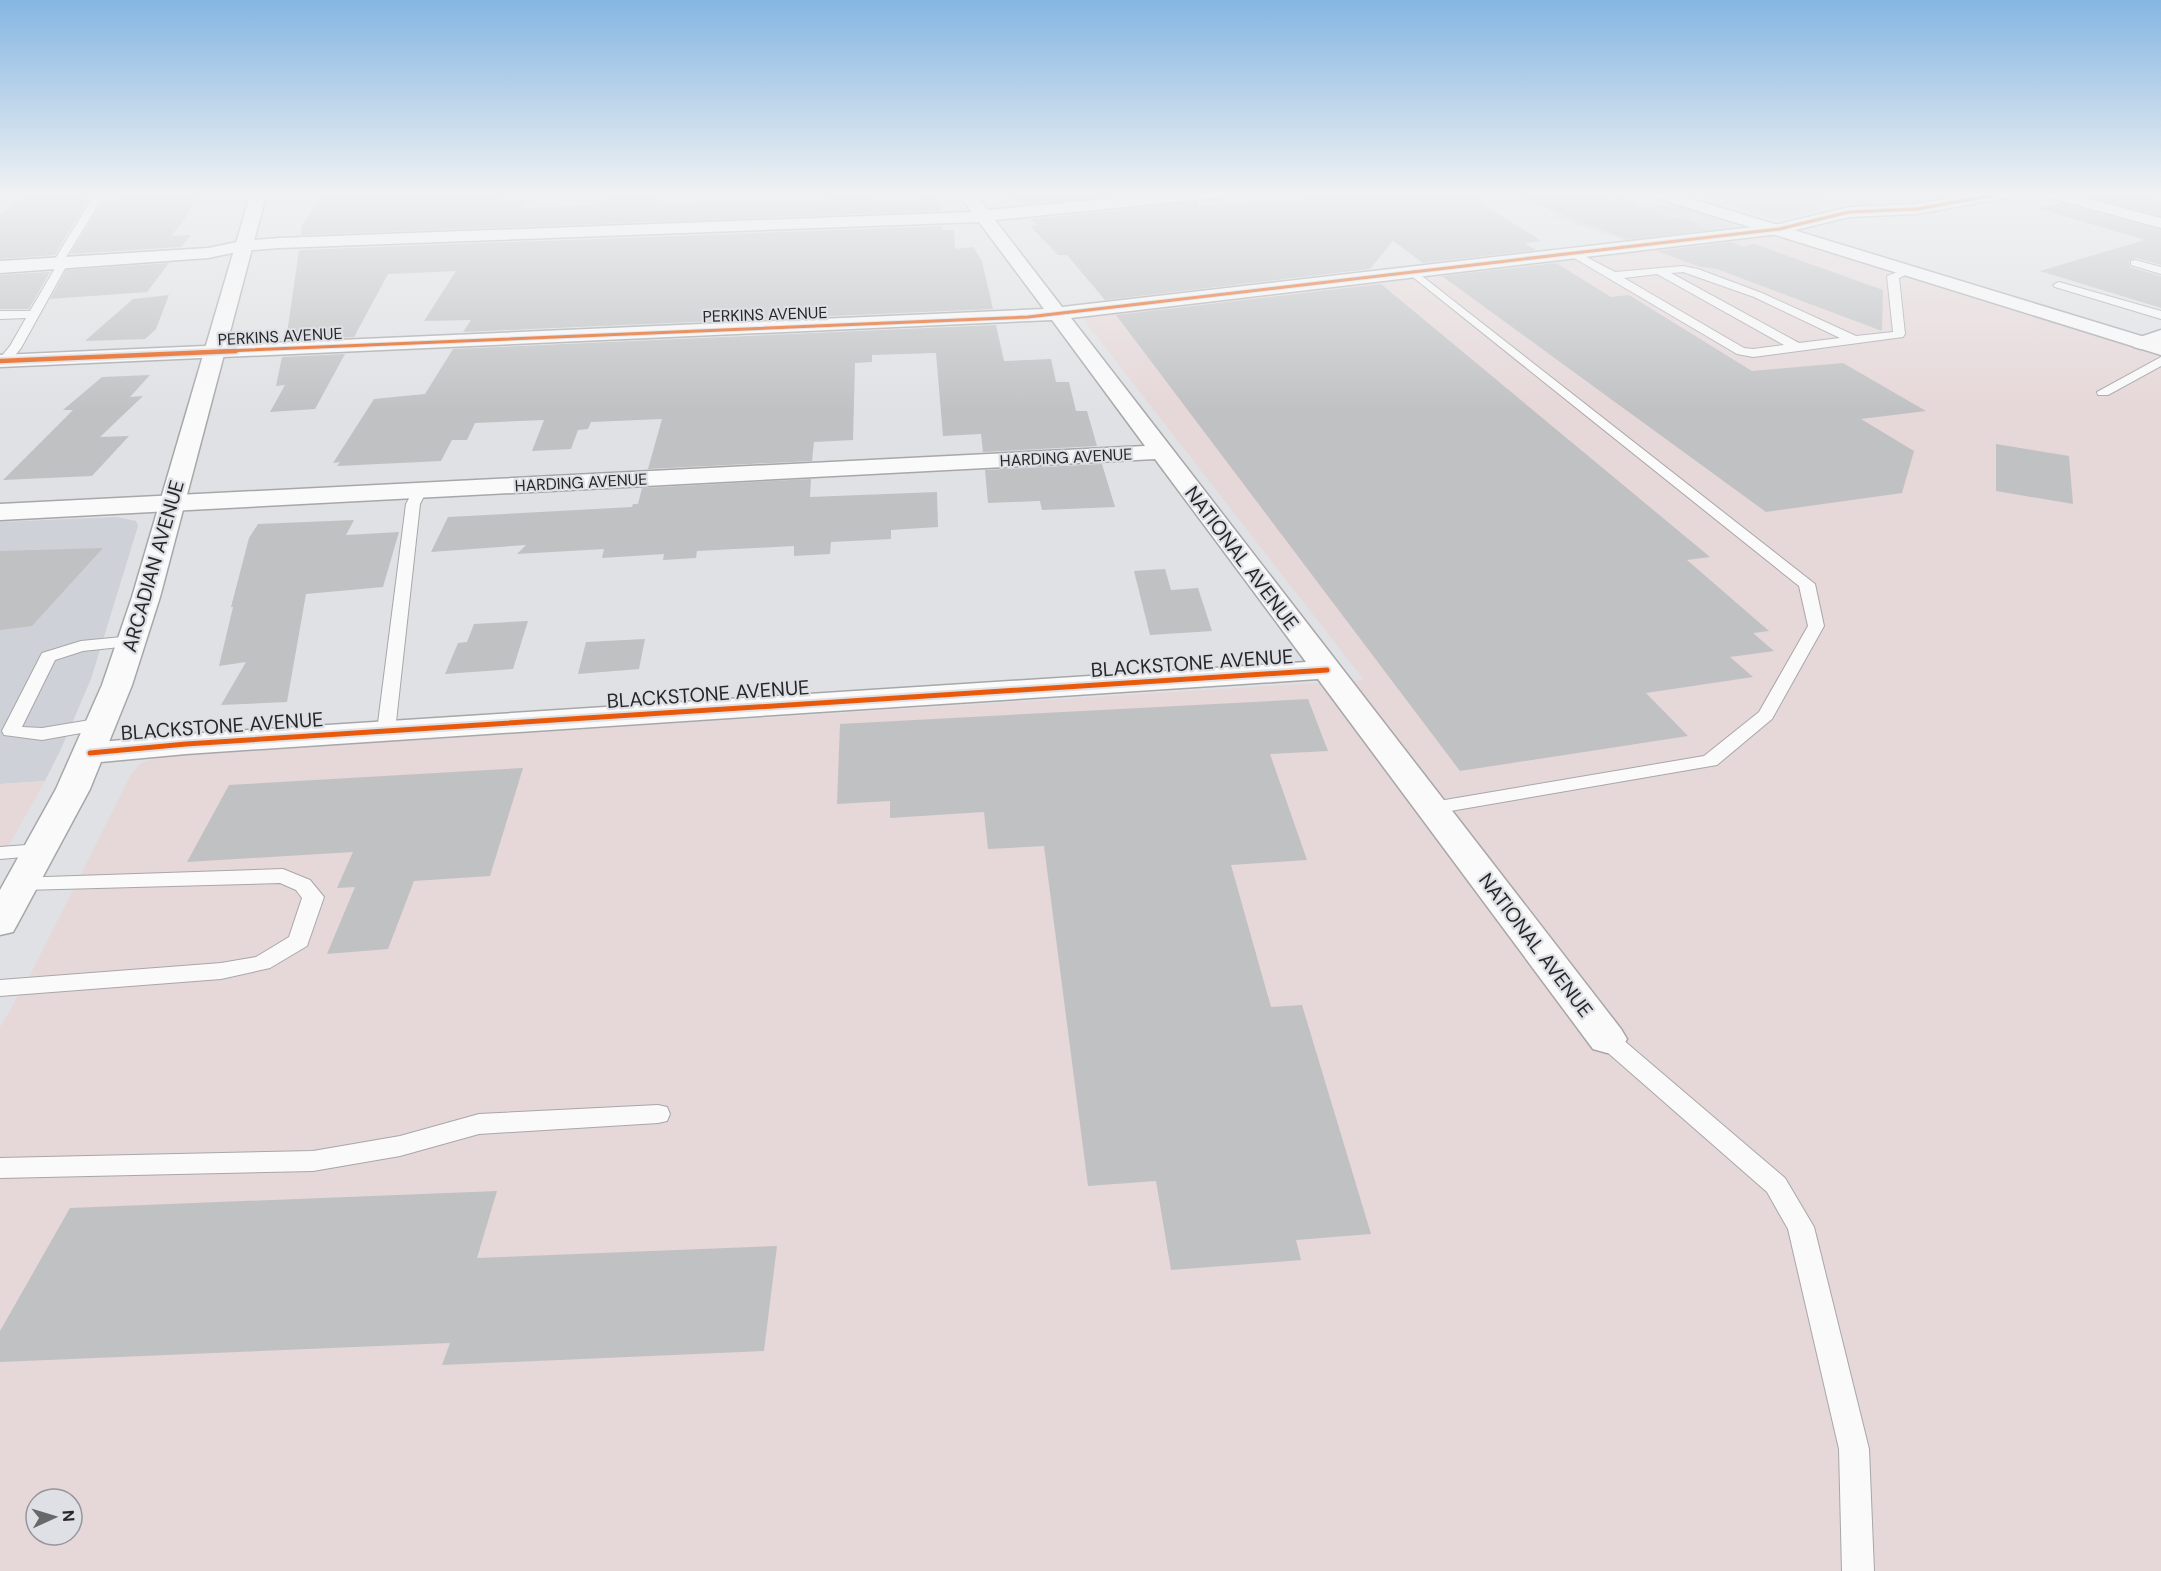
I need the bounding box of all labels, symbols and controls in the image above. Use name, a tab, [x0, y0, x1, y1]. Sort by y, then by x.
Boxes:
street label: PERKINS AVENUE	[702, 302, 828, 327]
street label: PERKINS AVENUE	[217, 323, 343, 350]
street label: HARDING AVENUE	[999, 444, 1133, 471]
street label: HARDING AVENUE	[514, 469, 648, 496]
street label: ARCADIAN AVENUE	[116, 477, 190, 655]
street label: NATIONAL AVENUE	[1179, 481, 1305, 635]
street label: BLACKSTONE AVENUE	[1090, 643, 1294, 683]
street label: BLACKSTONE AVENUE	[606, 674, 810, 714]
street label: BLACKSTONE AVENUE	[120, 706, 324, 746]
street label: NATIONAL AVENUE	[1473, 868, 1599, 1022]
north arrow	[24, 1487, 84, 1547]
text: N	[58, 1509, 79, 1523]

